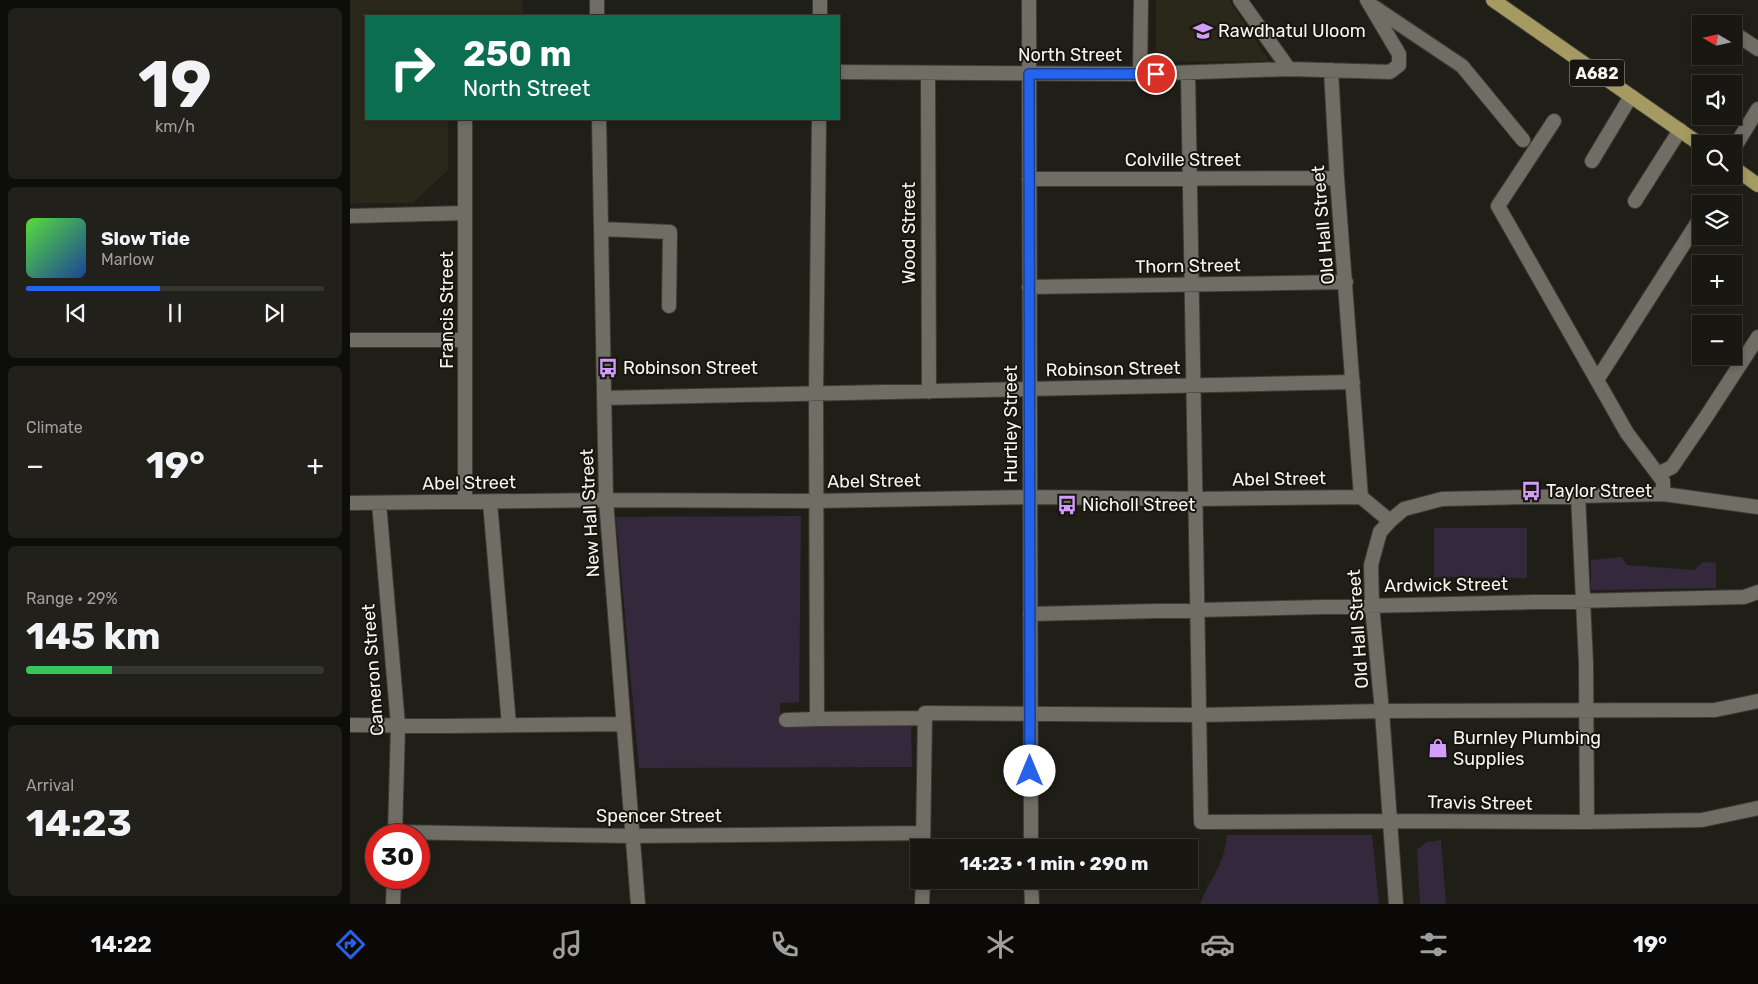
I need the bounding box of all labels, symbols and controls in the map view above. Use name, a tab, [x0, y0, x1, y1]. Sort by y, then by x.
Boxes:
north arrow	[1692, 15, 1742, 65]
map controls	[1692, 15, 1742, 365]
school or university icon: Rawdhatul Uloom	[1192, 20, 1214, 42]
place label: Rawdhatul Uloom	[1218, 20, 1366, 42]
text: 250 m	[463, 33, 572, 75]
icon: right	[380, 35, 445, 100]
street label: North Street	[1018, 44, 1122, 66]
text: 19	[138, 46, 212, 123]
pin	[1135, 53, 1177, 95]
road number: A682	[1570, 59, 1624, 86]
icon: arrive	[1142, 60, 1170, 88]
text: North Street	[463, 75, 590, 102]
button: sound	[1692, 75, 1742, 125]
text: km/h	[155, 117, 195, 136]
button: search	[1692, 135, 1742, 185]
street label: Colville Street	[1125, 149, 1241, 171]
street label: Old Hall Street	[1307, 164, 1339, 286]
street label: Wood Street	[898, 182, 920, 284]
button: layers	[1692, 195, 1742, 245]
text: Slow Tide	[101, 227, 190, 250]
text: Marlow	[101, 250, 154, 269]
street label: Francis Street	[436, 251, 458, 369]
street label: Thorn Street	[1135, 254, 1241, 278]
button: +	[1692, 255, 1742, 305]
icon: previous	[62, 299, 90, 327]
icon: pause	[161, 299, 189, 327]
icon: next	[260, 299, 288, 327]
button: −	[1692, 315, 1742, 365]
bus stop icon: Robinson Street	[597, 357, 619, 379]
place label: Robinson Street	[623, 357, 758, 379]
street label: Robinson Street	[1045, 357, 1181, 381]
street label: Hurtley Street	[1000, 365, 1022, 483]
text: Climate	[26, 418, 83, 437]
text: 19°	[146, 442, 205, 488]
street label: New Hall Street	[576, 448, 604, 578]
text: −	[26, 449, 44, 482]
text: +	[307, 449, 324, 482]
street label: Abel Street	[1232, 467, 1326, 491]
street label: Abel Street	[827, 469, 921, 493]
street label: Abel Street	[422, 471, 516, 495]
bus stop icon: Taylor Street	[1520, 480, 1542, 502]
place label: Taylor Street	[1546, 480, 1652, 502]
bus stop icon: Nicholl Street	[1056, 494, 1078, 516]
place label: Nicholl Street	[1082, 494, 1195, 516]
street label: Old Hall Street	[1343, 569, 1373, 689]
street label: Ardwick Street	[1384, 573, 1508, 597]
text: Range · 29%	[26, 589, 118, 608]
street label: Cameron Street	[357, 603, 389, 737]
text: 145 km	[26, 613, 161, 659]
place label: Burnley Plumbing Supplies	[1453, 727, 1601, 770]
shop icon: Burnley Plumbing Supplies	[1427, 737, 1449, 759]
position arrow	[1003, 744, 1055, 796]
text: Arrival	[26, 776, 74, 795]
street label: Travis Street	[1427, 791, 1533, 815]
text: 14:23	[26, 800, 132, 846]
street label: Spencer Street	[596, 805, 722, 827]
speed limit sign: 30	[365, 824, 430, 889]
text: 14:23 · 1 min · 290 m	[959, 852, 1149, 875]
icon: directions	[333, 927, 368, 962]
icon: music	[550, 927, 585, 962]
icon: phone	[767, 927, 802, 962]
icon: climate	[983, 927, 1018, 962]
icon: car	[1200, 927, 1235, 962]
icon: filters	[1416, 927, 1451, 962]
text: 14:22	[91, 931, 152, 958]
text: 19°	[1633, 931, 1667, 958]

